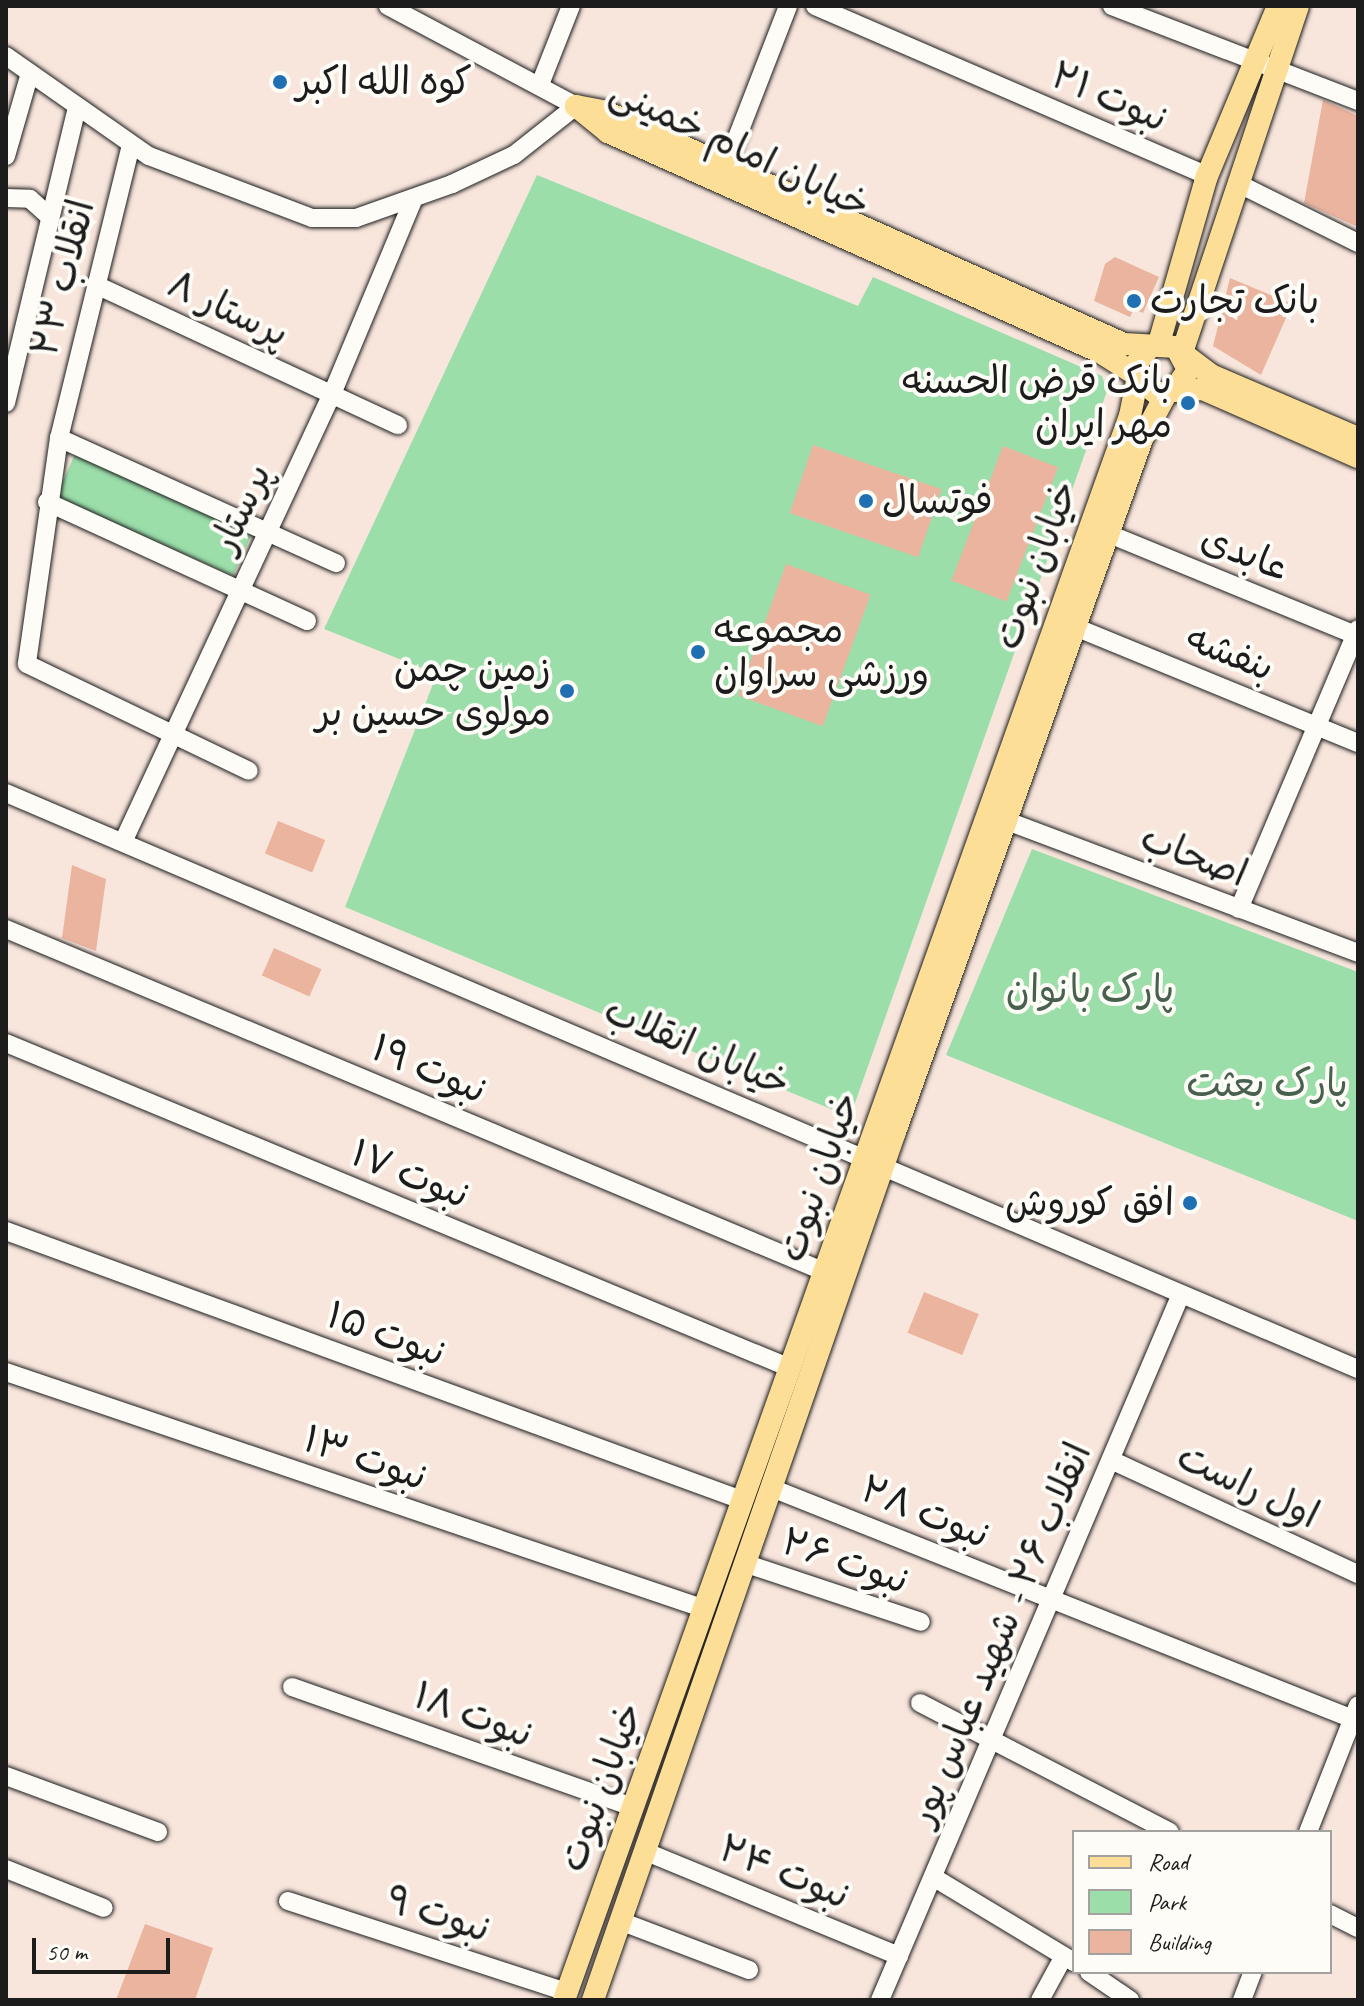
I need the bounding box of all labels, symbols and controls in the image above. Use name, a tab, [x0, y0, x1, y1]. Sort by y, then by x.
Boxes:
street label: نبوت ۲۱	[1044, 52, 1174, 142]
place label: کوه الله اکبر	[296, 59, 472, 105]
street label: خیابان امام خمینی	[603, 68, 877, 228]
marker: کوه الله اکبر	[271, 73, 289, 91]
street label: انقلاب ۲۳	[22, 195, 104, 361]
street label: پرستار ۸	[160, 261, 296, 357]
place label: بانک تجارت	[1150, 278, 1319, 324]
marker: بانک تجارت	[1125, 292, 1143, 310]
place label: بانک قرض الحسنه مهر ایران	[902, 358, 1172, 448]
marker: بانک قرض الحسنه مهر ایران	[1179, 394, 1197, 412]
street label: پرستار	[201, 456, 281, 560]
street label: خیابان نبوت	[984, 474, 1088, 656]
place label: فوتسال	[882, 478, 993, 524]
marker: فوتسال	[857, 492, 875, 510]
street label: عابدی	[1195, 515, 1295, 591]
place label: مجموعه ورزشی سراوان	[714, 607, 929, 696]
street label: بنفشه	[1179, 615, 1281, 691]
marker: مجموعه ورزشی سراوان	[689, 643, 707, 661]
place label: زمین چمن مولوی حسین بر	[315, 646, 551, 736]
marker: زمین چمن مولوی حسین بر	[558, 682, 576, 700]
street label: اصحاب	[1134, 815, 1254, 897]
park label: پارک بانوان	[1006, 967, 1174, 1013]
street label: خیابان انقلاب	[597, 988, 797, 1106]
street label: نبوت ۱۹	[365, 1025, 493, 1113]
park label: پارک بعثت	[1186, 1061, 1348, 1107]
street label: خیابان نبوت	[769, 1086, 869, 1268]
street label: نبوت ۱۷	[344, 1130, 476, 1218]
place label: افق کوروش	[1005, 1180, 1174, 1226]
marker: افق کوروش	[1181, 1194, 1199, 1212]
street label: نبوت ۱۵	[321, 1292, 451, 1376]
street label: نبوت ۱۳	[297, 1416, 433, 1500]
street label: اول راست	[1170, 1433, 1326, 1539]
street label: انقلاب ۲۶ - شهید عباس پور	[899, 1436, 1101, 1832]
street label: نبوت ۲۸	[854, 1466, 996, 1558]
street label: نبوت ۲۶	[776, 1518, 914, 1604]
street label: نبوت ۱۸	[408, 1673, 538, 1757]
street label: خیابان نبوت	[549, 1696, 653, 1878]
street label: نبوت ۲۴	[712, 1825, 856, 1919]
legend	[1072, 1830, 1332, 1974]
text: Road	[1148, 1847, 1188, 1877]
street label: نبوت ۹	[380, 1876, 496, 1952]
text: Park	[1148, 1887, 1186, 1917]
scale bar	[36, 1922, 174, 1972]
text: Building	[1148, 1927, 1211, 1957]
text: 50 m	[46, 1937, 87, 1967]

